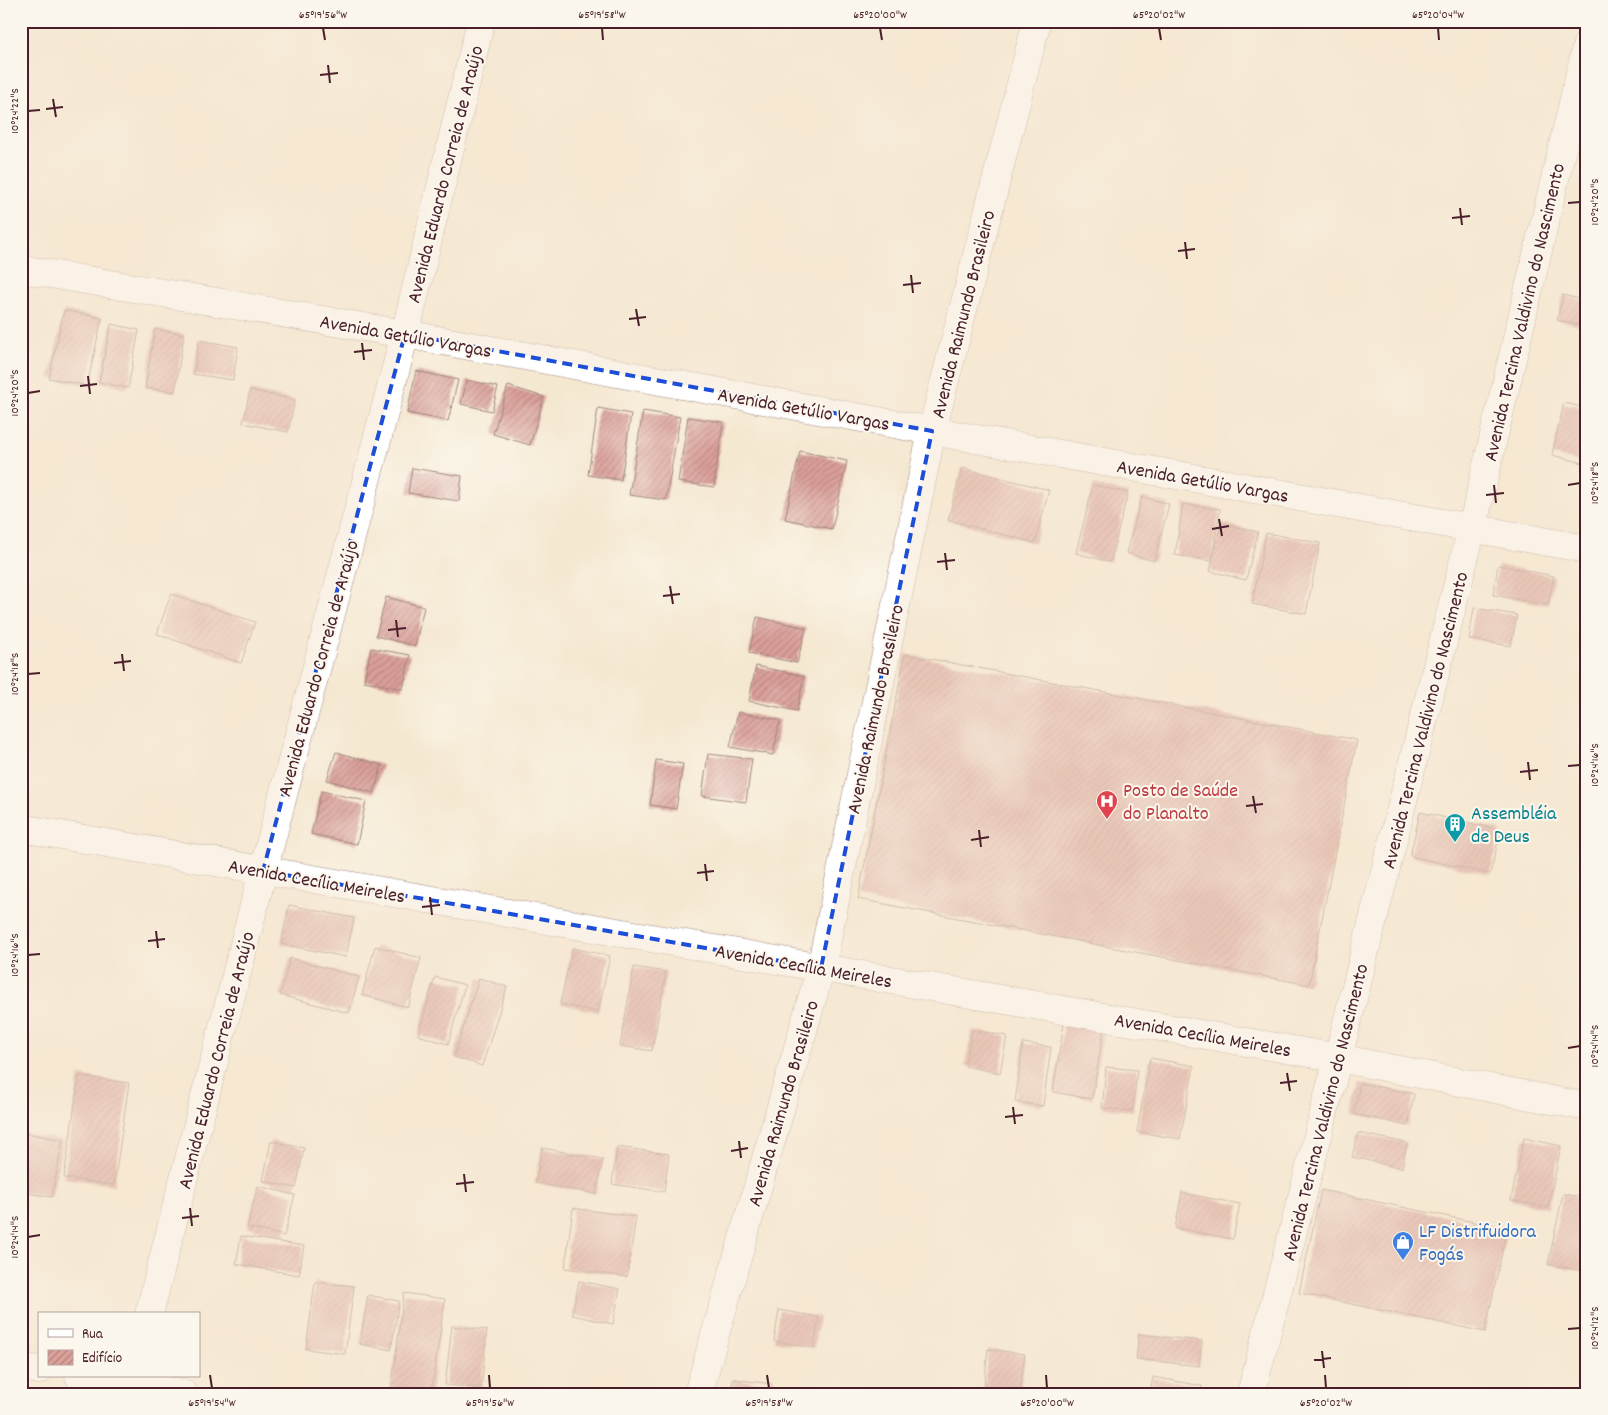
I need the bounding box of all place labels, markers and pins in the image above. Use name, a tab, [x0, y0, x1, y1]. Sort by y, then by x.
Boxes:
place label: Posto de Saúde do Planalto	[1123, 778, 1238, 829]
hospital icon: Posto de Saúde do Planalto	[1095, 789, 1119, 820]
place label: Assembléia de Deus	[1471, 801, 1557, 852]
building icon: Assembléia de Deus	[1443, 812, 1467, 843]
place label: LF Distrifuidora Fogás	[1419, 1219, 1537, 1270]
shop icon: LF Distrifuidora Fogás	[1391, 1230, 1415, 1261]

